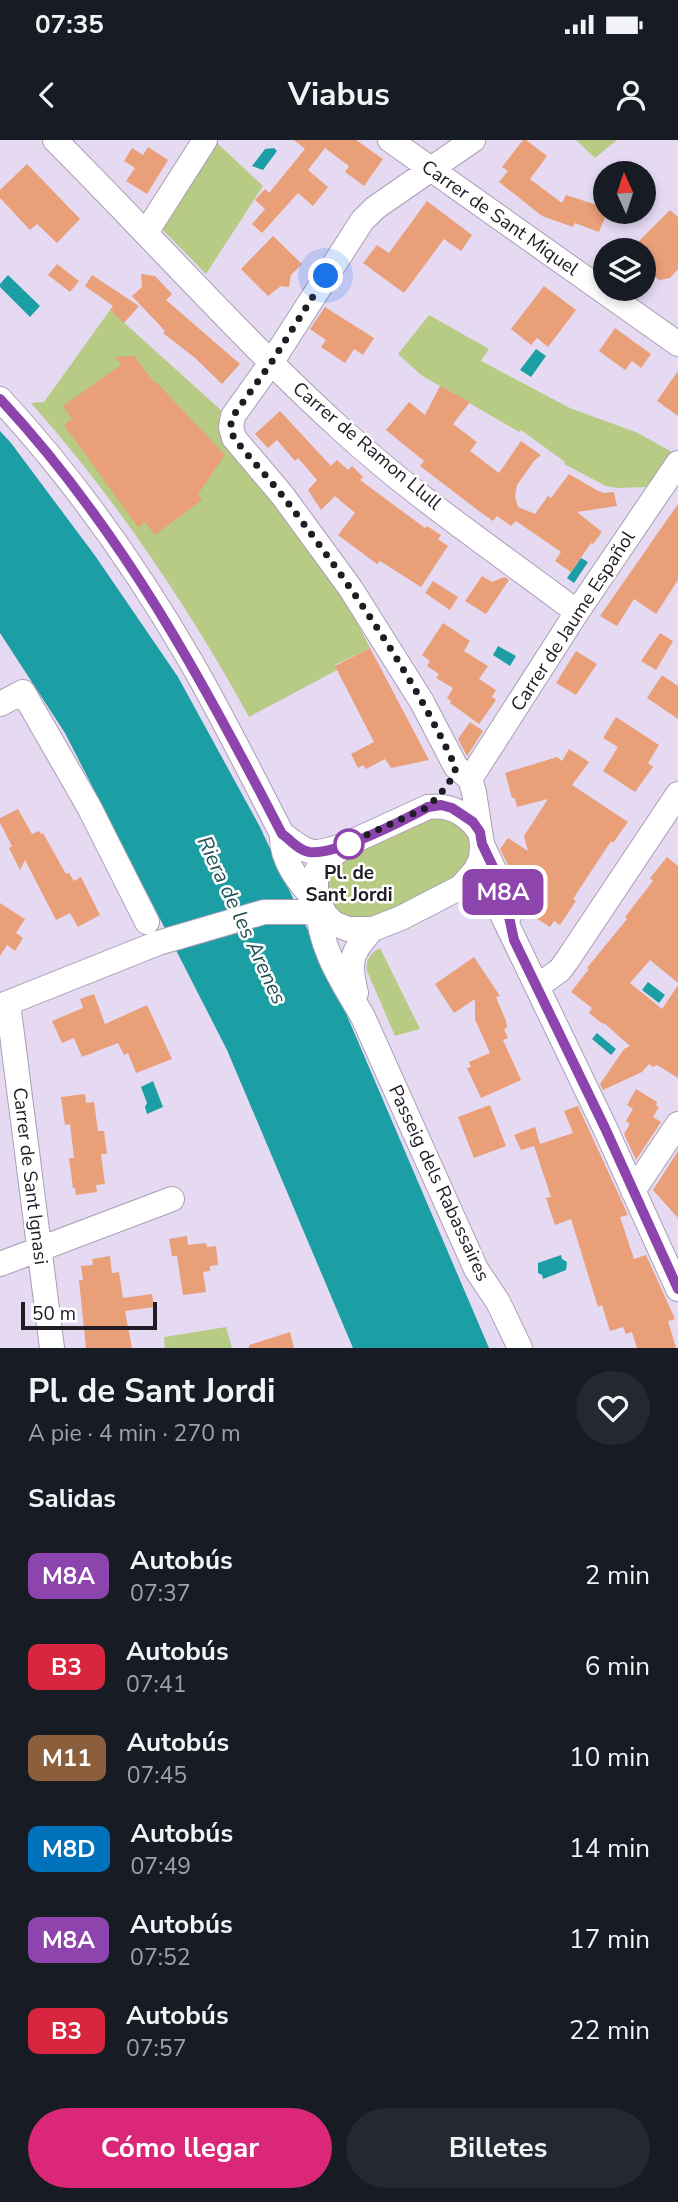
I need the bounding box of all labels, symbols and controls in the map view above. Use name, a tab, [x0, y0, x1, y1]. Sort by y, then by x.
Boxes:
text: 07:35	[35, 7, 104, 42]
text: Viabus	[288, 73, 390, 116]
icon: back	[28, 76, 66, 114]
icon: person	[612, 76, 650, 114]
street label: Carrer de Sant Miquel	[416, 154, 584, 282]
north arrow	[593, 161, 656, 224]
map controls	[593, 161, 656, 301]
button: layers	[593, 238, 656, 301]
your location	[308, 258, 343, 293]
street label: Carrer de Ramon Llull	[287, 376, 447, 516]
street label: Carrer de Jaume Español	[505, 525, 641, 716]
marker: Pl. de Sant Jordi	[334, 829, 364, 859]
water label: Riera de les Arenes	[191, 831, 293, 1009]
place label: Pl. de Sant Jordi	[305, 860, 393, 908]
line badge: M8A	[463, 869, 543, 915]
text: M8A	[476, 876, 530, 908]
street label: Passeig dels Rabassaires	[382, 1081, 496, 1285]
street label: Carrer de Sant Ignasi	[6, 1086, 54, 1266]
scale bar	[21, 1299, 158, 1331]
text: 50 m	[32, 1301, 76, 1327]
text: Pl. de Sant Jordi	[28, 1369, 275, 1414]
button: heart	[576, 1371, 650, 1445]
text: A pie · 4 min · 270 m	[28, 1418, 241, 1449]
text: Salidas	[28, 1481, 116, 1516]
text: Autobús	[130, 1543, 233, 1578]
text: 2 min	[585, 1558, 650, 1593]
text: M8A	[42, 1560, 95, 1592]
text: 07:37	[130, 1578, 191, 1609]
text: Autobús	[126, 1634, 229, 1669]
text: 6 min	[585, 1649, 650, 1684]
text: B3	[51, 1651, 82, 1683]
text: 07:41	[126, 1669, 186, 1700]
text: Autobús	[127, 1725, 229, 1760]
text: 10 min	[569, 1740, 650, 1775]
text: M11	[42, 1742, 92, 1774]
text: 07:45	[127, 1760, 187, 1791]
text: Autobús	[131, 1816, 233, 1851]
text: 14 min	[569, 1831, 650, 1866]
text: M8D	[42, 1833, 96, 1865]
text: 07:49	[131, 1851, 191, 1882]
text: Autobús	[130, 1907, 233, 1942]
text: 17 min	[569, 1922, 650, 1957]
text: M8A	[42, 1924, 95, 1956]
text: 07:52	[130, 1942, 191, 1973]
text: Autobús	[126, 1998, 229, 2033]
text: 22 min	[569, 2013, 650, 2048]
text: B3	[51, 2015, 82, 2047]
text: 07:57	[126, 2033, 186, 2064]
button: Cómo llegar	[28, 2108, 332, 2188]
button: Billetes	[346, 2108, 650, 2188]

